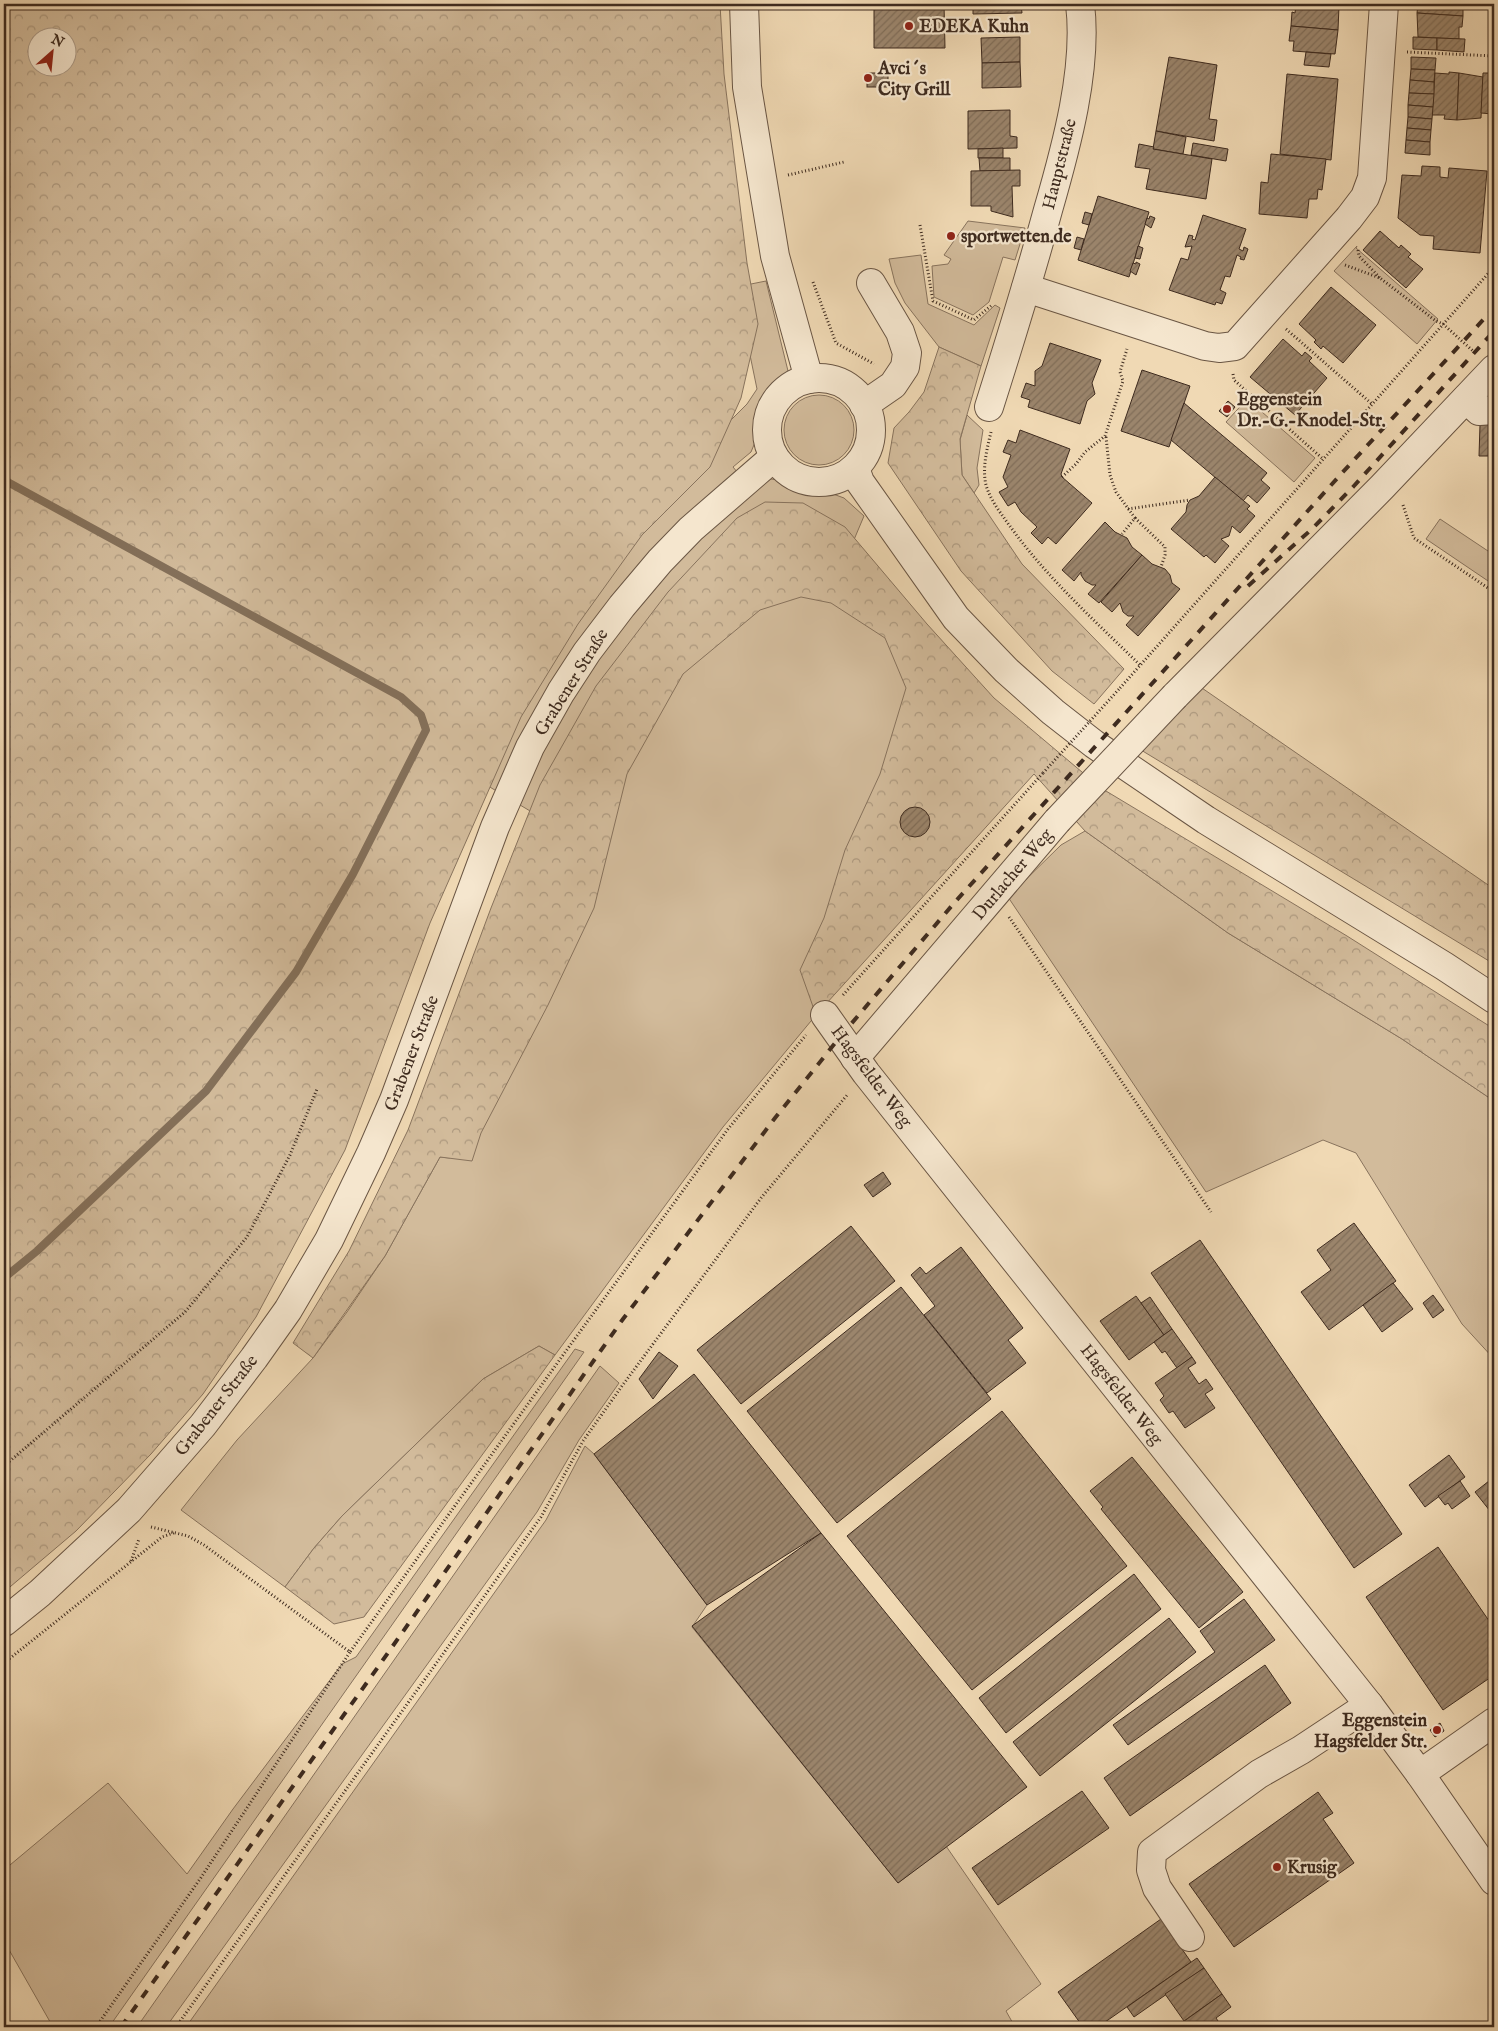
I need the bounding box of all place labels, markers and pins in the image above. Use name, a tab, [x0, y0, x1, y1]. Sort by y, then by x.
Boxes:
place label: EDEKA Kuhn	[919, 16, 1029, 39]
marker: EDEKA Kuhn	[903, 20, 915, 32]
place label: Avci´s City Grill	[877, 58, 951, 102]
marker: Avci´s City Grill	[862, 72, 874, 84]
place label: sportwetten.de	[961, 226, 1072, 249]
marker: sportwetten.de	[945, 230, 957, 242]
place label: Eggenstein Dr.-G.-Knodel-Str.	[1237, 389, 1386, 433]
marker: Eggenstein Dr.-G.-Knodel-Str.	[1221, 403, 1233, 415]
place label: Eggenstein Hagsfelder Str.	[1314, 1710, 1427, 1754]
marker: Eggenstein Hagsfelder Str.	[1431, 1724, 1443, 1736]
place label: Krusig	[1287, 1857, 1338, 1880]
marker: Krusig	[1271, 1861, 1283, 1873]

